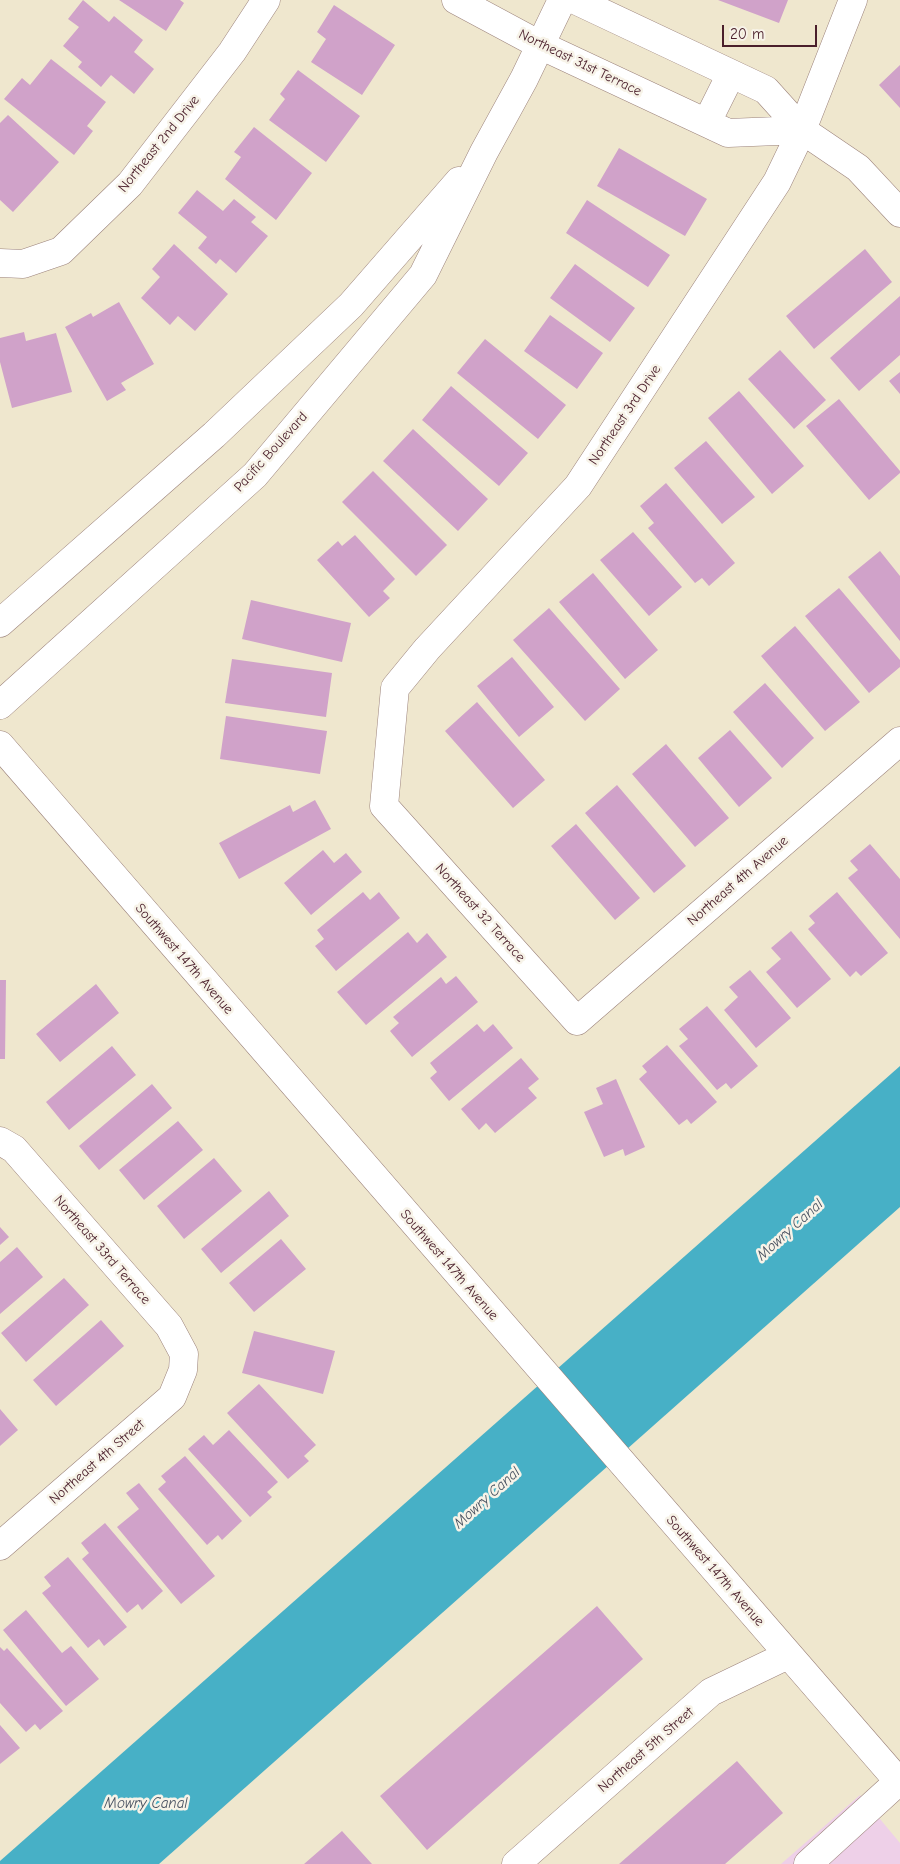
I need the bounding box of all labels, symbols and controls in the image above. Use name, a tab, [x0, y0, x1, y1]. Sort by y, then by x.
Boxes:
scale bar	[725, 15, 820, 47]
text: 20 m	[730, 25, 764, 43]
street label: Northeast 31st Terrace	[516, 26, 644, 100]
street label: Northeast 2nd Drive	[115, 92, 203, 196]
street label: Northeast 3rd Drive	[585, 362, 665, 468]
street label: Pacific Boulevard	[231, 409, 311, 495]
street label: Northeast 4th Avenue	[684, 833, 792, 929]
street label: Northeast 32 Terrace	[431, 860, 529, 966]
street label: Southwest 147th Avenue	[131, 900, 237, 1018]
street label: Northeast 33rd Terrace	[50, 1192, 154, 1308]
water label: Mowry Canal	[753, 1195, 827, 1265]
street label: Southwest 147th Avenue	[396, 1206, 502, 1324]
street label: Northeast 4th Street	[46, 1416, 148, 1508]
water label: Mowry Canal	[450, 1463, 524, 1533]
street label: Southwest 147th Avenue	[662, 1512, 768, 1630]
street label: Northeast 5th Street	[595, 1704, 697, 1796]
water label: Mowry Canal	[104, 1795, 188, 1813]

